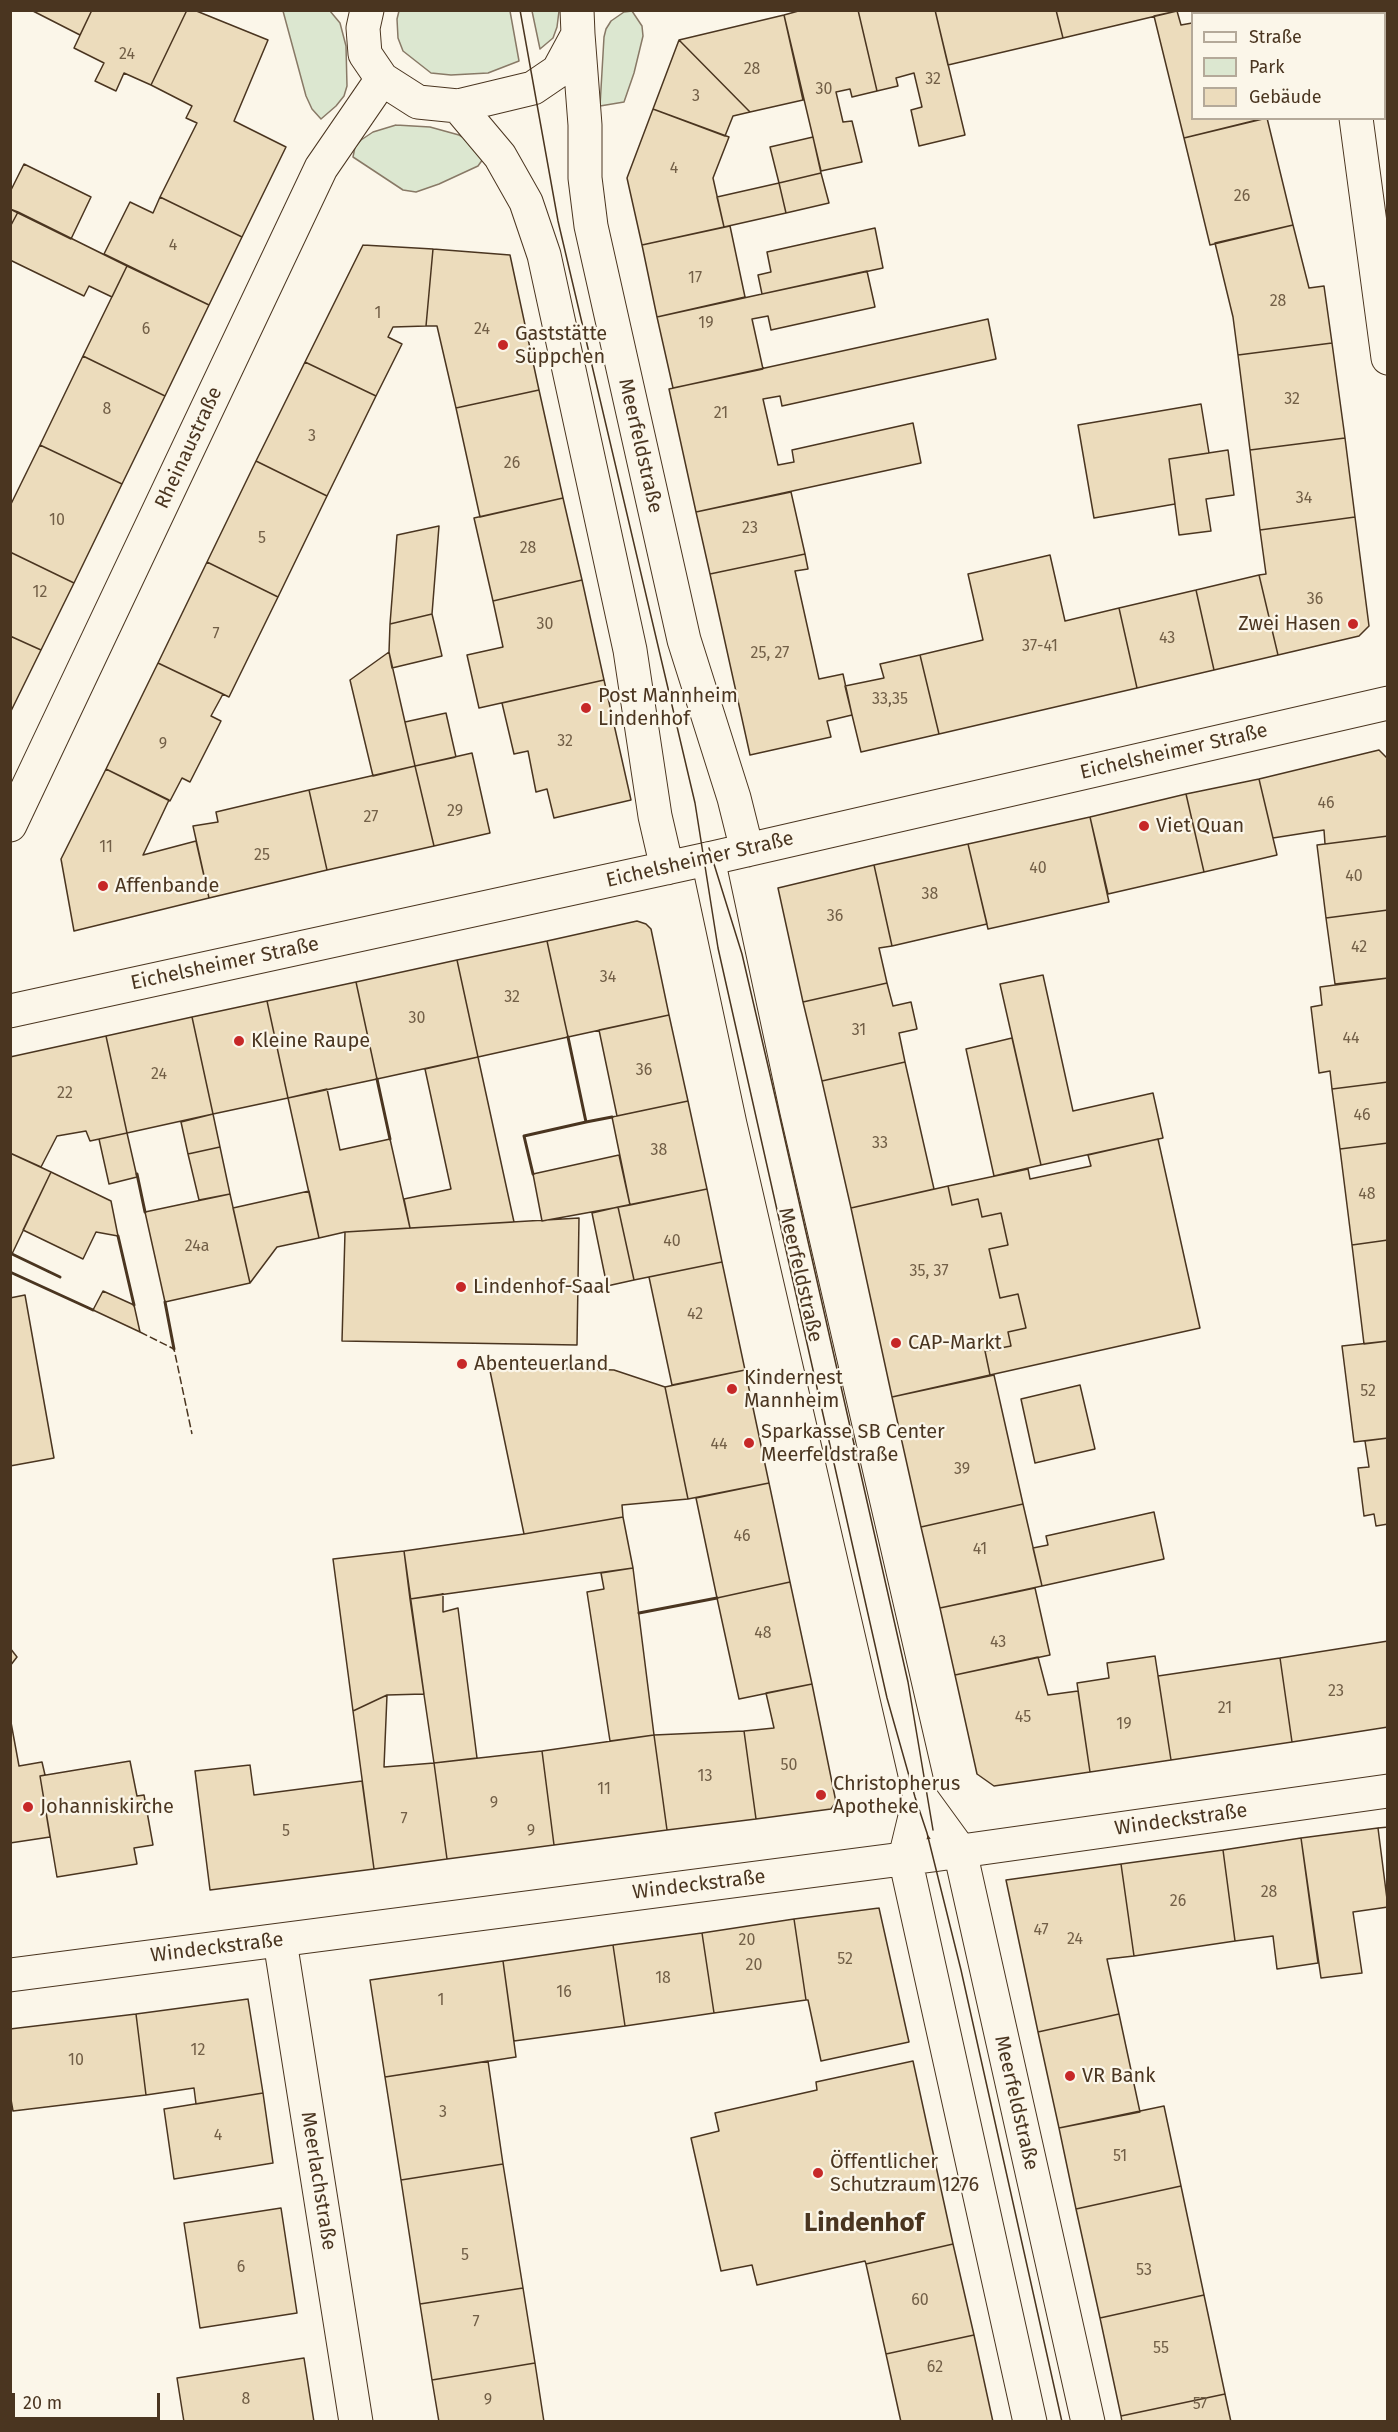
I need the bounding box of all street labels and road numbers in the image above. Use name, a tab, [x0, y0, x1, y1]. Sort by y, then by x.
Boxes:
street label: Meerfeldstraße	[613, 376, 667, 516]
street label: Rheinaustraße	[150, 383, 228, 513]
street label: Eichelsheimer Straße	[1078, 719, 1270, 785]
street label: Eichelsheimer Straße	[604, 827, 796, 893]
street label: Eichelsheimer Straße	[129, 932, 321, 996]
street label: Meerfeldstraße	[773, 1205, 827, 1345]
street label: Windeckstraße	[1113, 1799, 1249, 1841]
street label: Windeckstraße	[631, 1865, 767, 1905]
street label: Windeckstraße	[149, 1928, 285, 1968]
street label: Meerfeldstraße	[989, 2033, 1043, 2173]
street label: Meerlachstraße	[295, 2110, 341, 2252]

